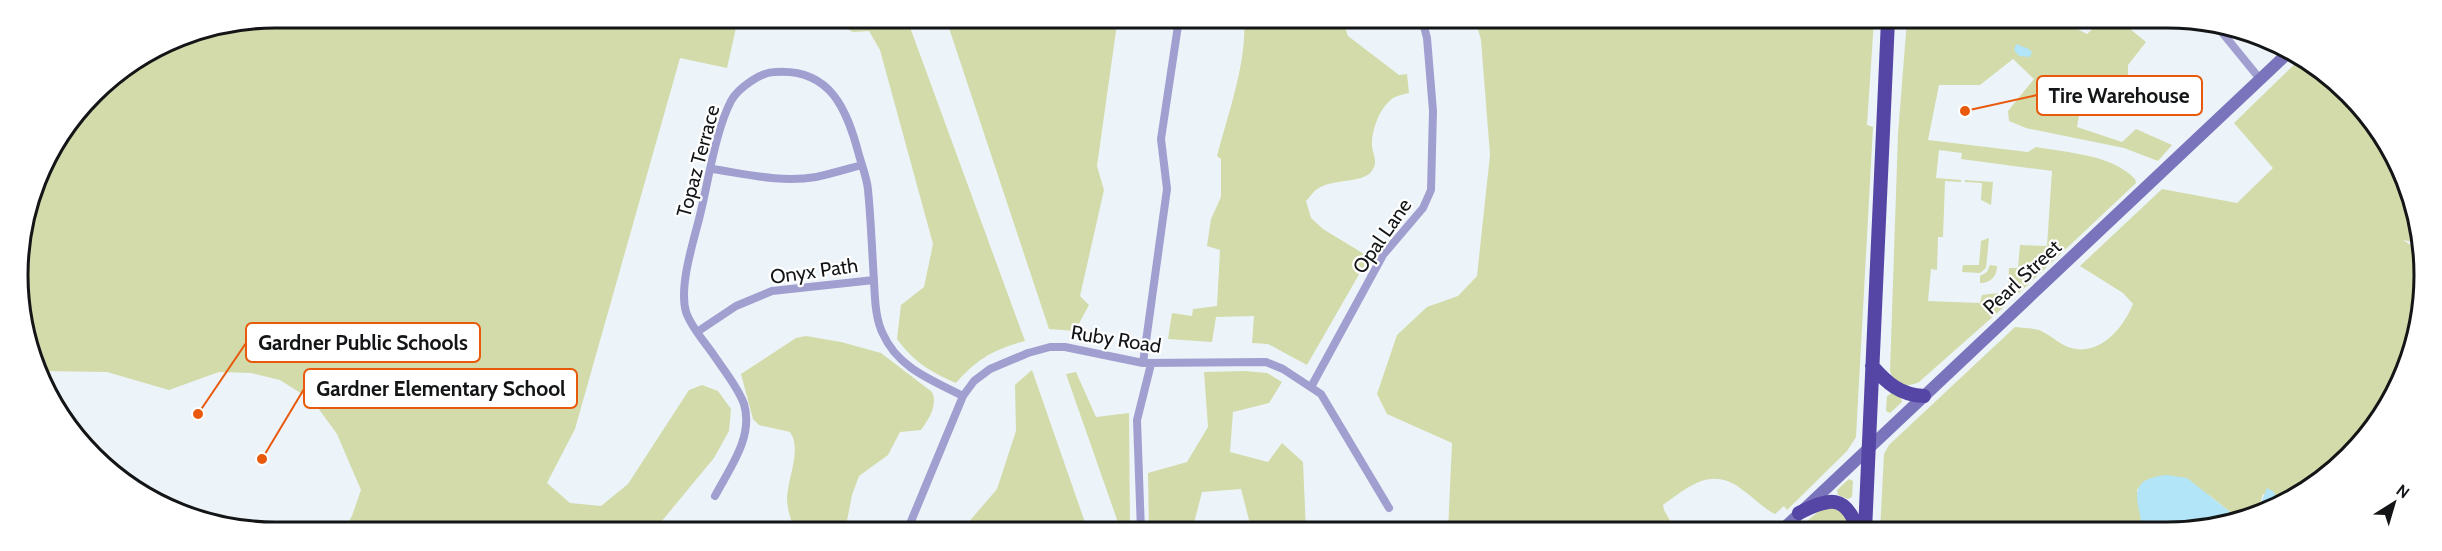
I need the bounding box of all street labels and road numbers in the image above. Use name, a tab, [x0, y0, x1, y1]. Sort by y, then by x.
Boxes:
street label: Topaz Terrace	[671, 102, 725, 220]
street label: Opal Lane	[1347, 194, 1417, 278]
street label: Pearl Street	[1978, 235, 2066, 319]
street label: Onyx Path	[769, 253, 859, 289]
street label: Ruby Road	[1069, 320, 1163, 358]

